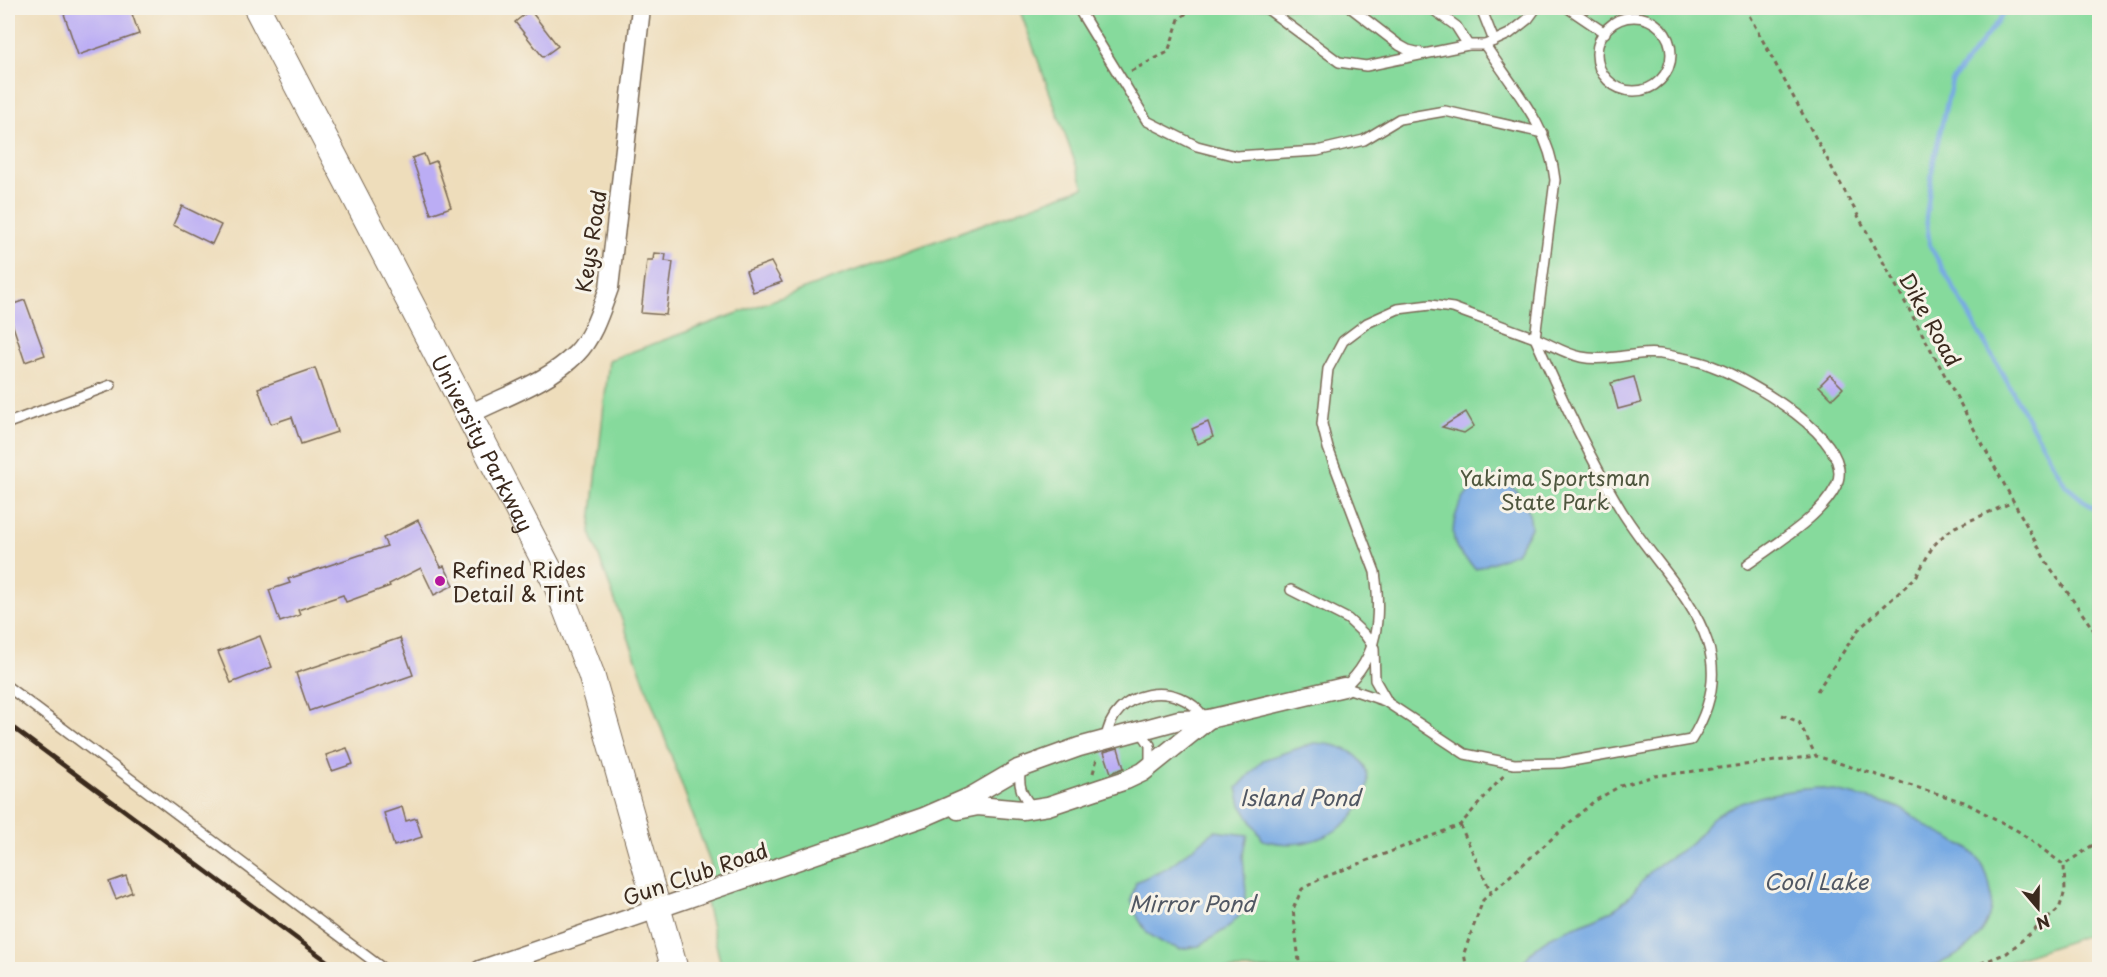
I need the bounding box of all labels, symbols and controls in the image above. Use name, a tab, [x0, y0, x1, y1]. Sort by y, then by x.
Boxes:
street label: Keys Road	[566, 187, 614, 295]
street label: Dike Road	[1892, 266, 1970, 372]
street label: University Parkway	[424, 348, 542, 537]
park label: Yakima Sportsman State Park	[1460, 461, 1650, 517]
place label: Refined Rides Detail & Tint	[452, 553, 586, 609]
marker: Refined Rides Detail & Tint	[433, 574, 447, 588]
water label: Island Pond	[1240, 780, 1364, 813]
street label: Gun Club Road	[618, 833, 772, 913]
water label: Cool Lake	[1764, 864, 1869, 897]
north arrow	[2008, 878, 2068, 938]
water label: Mirror Pond	[1129, 886, 1259, 919]
text: N	[2033, 910, 2054, 936]

